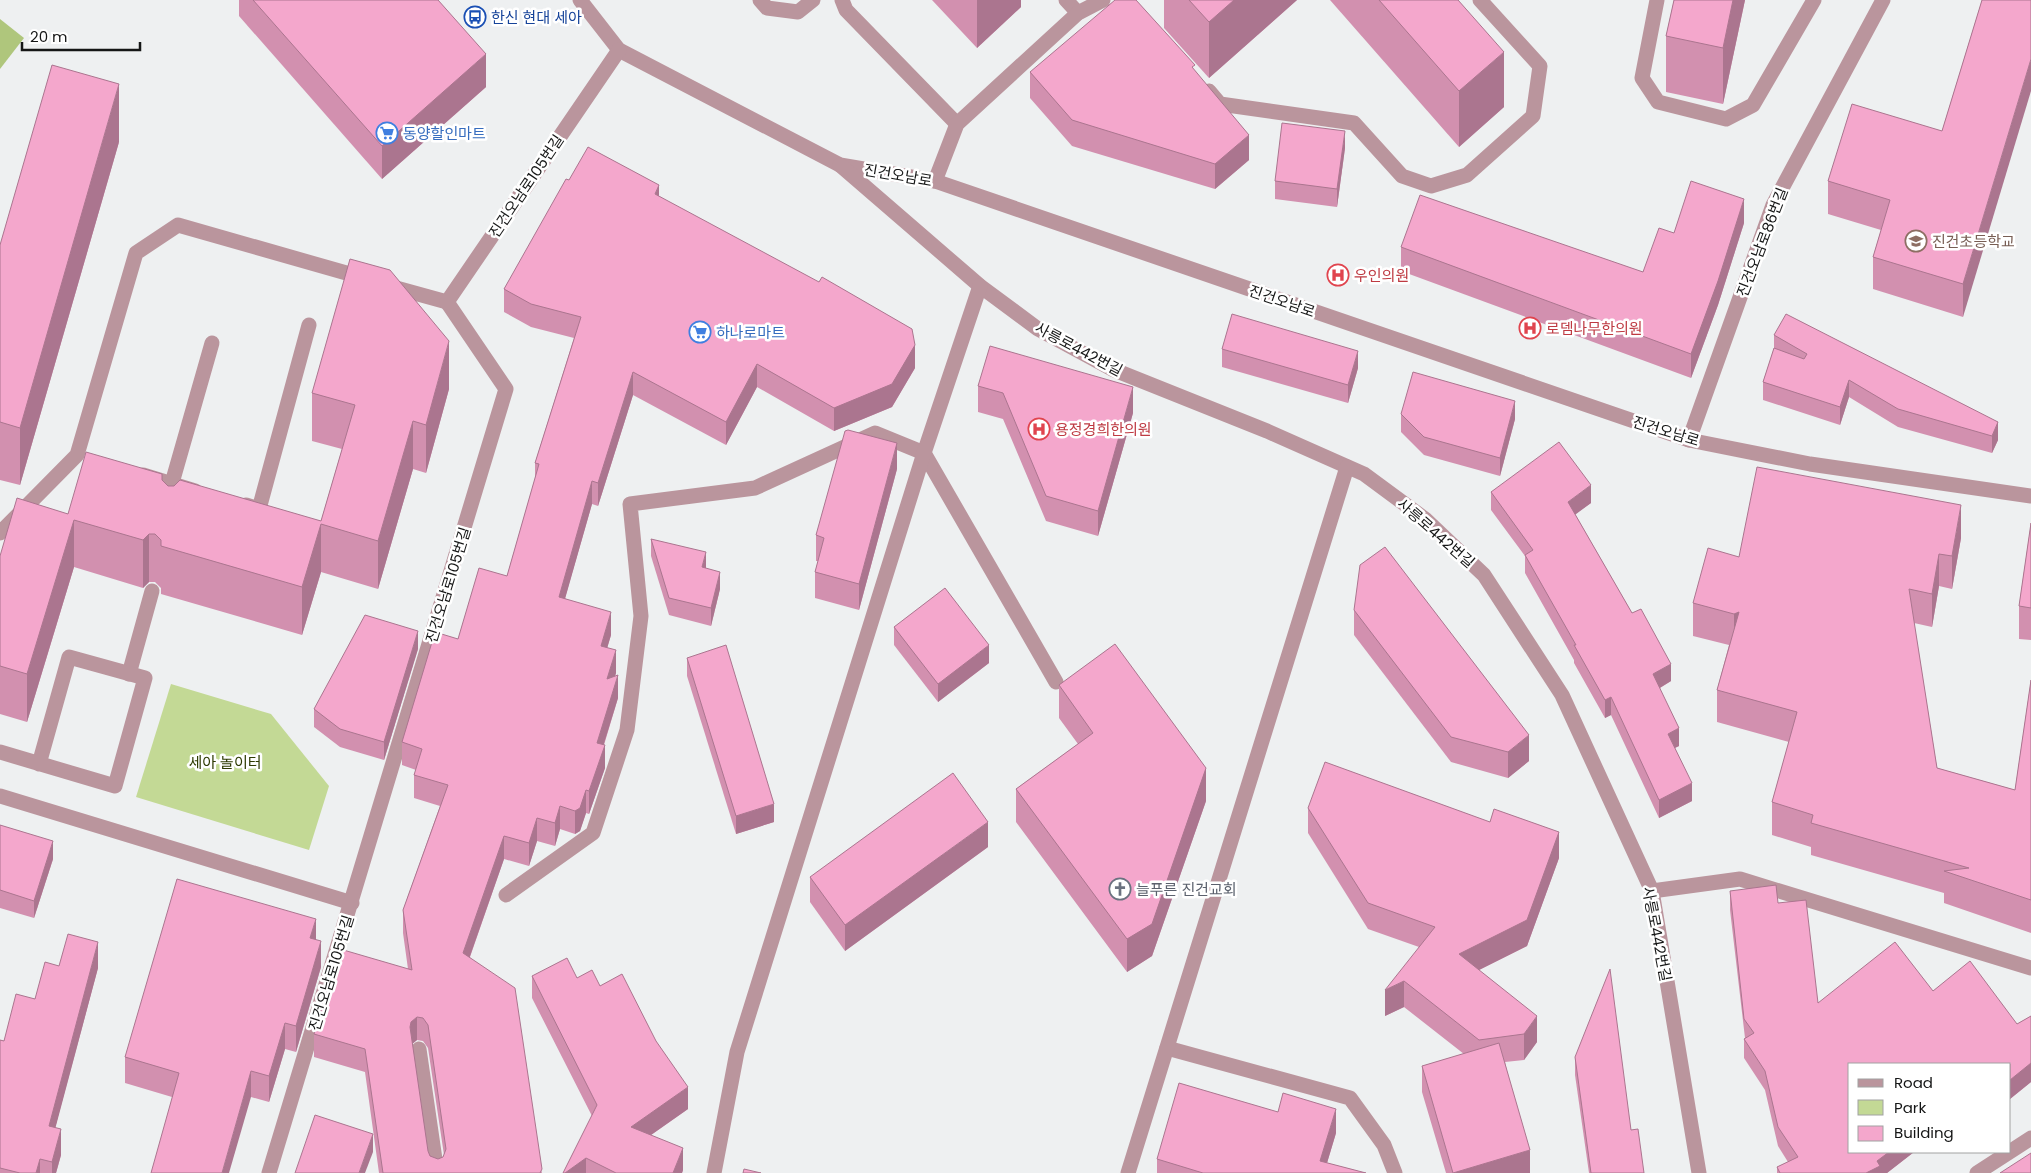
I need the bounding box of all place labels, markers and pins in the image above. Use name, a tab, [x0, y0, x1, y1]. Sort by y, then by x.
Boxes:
bus stop icon: 한신 현대 세아	[463, 5, 487, 29]
place label: 한신 현대 세아	[491, 7, 582, 28]
supermarket icon: 동양할인마트	[375, 121, 399, 145]
place label: 동양할인마트	[403, 123, 486, 144]
school or university icon: 진건초등학교	[1904, 229, 1928, 253]
place label: 진건초등학교	[1932, 231, 2015, 252]
hospital icon: 우인의원	[1326, 263, 1350, 287]
place label: 우인의원	[1354, 265, 1409, 286]
hospital icon: 로뎀나무한의원	[1518, 316, 1542, 340]
place label: 로뎀나무한의원	[1546, 318, 1643, 339]
supermarket icon: 하나로마트	[688, 320, 712, 344]
place label: 하나로마트	[716, 322, 785, 343]
hospital icon: 용정경희한의원	[1027, 417, 1051, 441]
place label: 용정경희한의원	[1055, 419, 1152, 440]
church icon: 늘푸른 진건교회	[1108, 877, 1132, 901]
place label: 늘푸른 진건교회	[1136, 879, 1237, 900]

